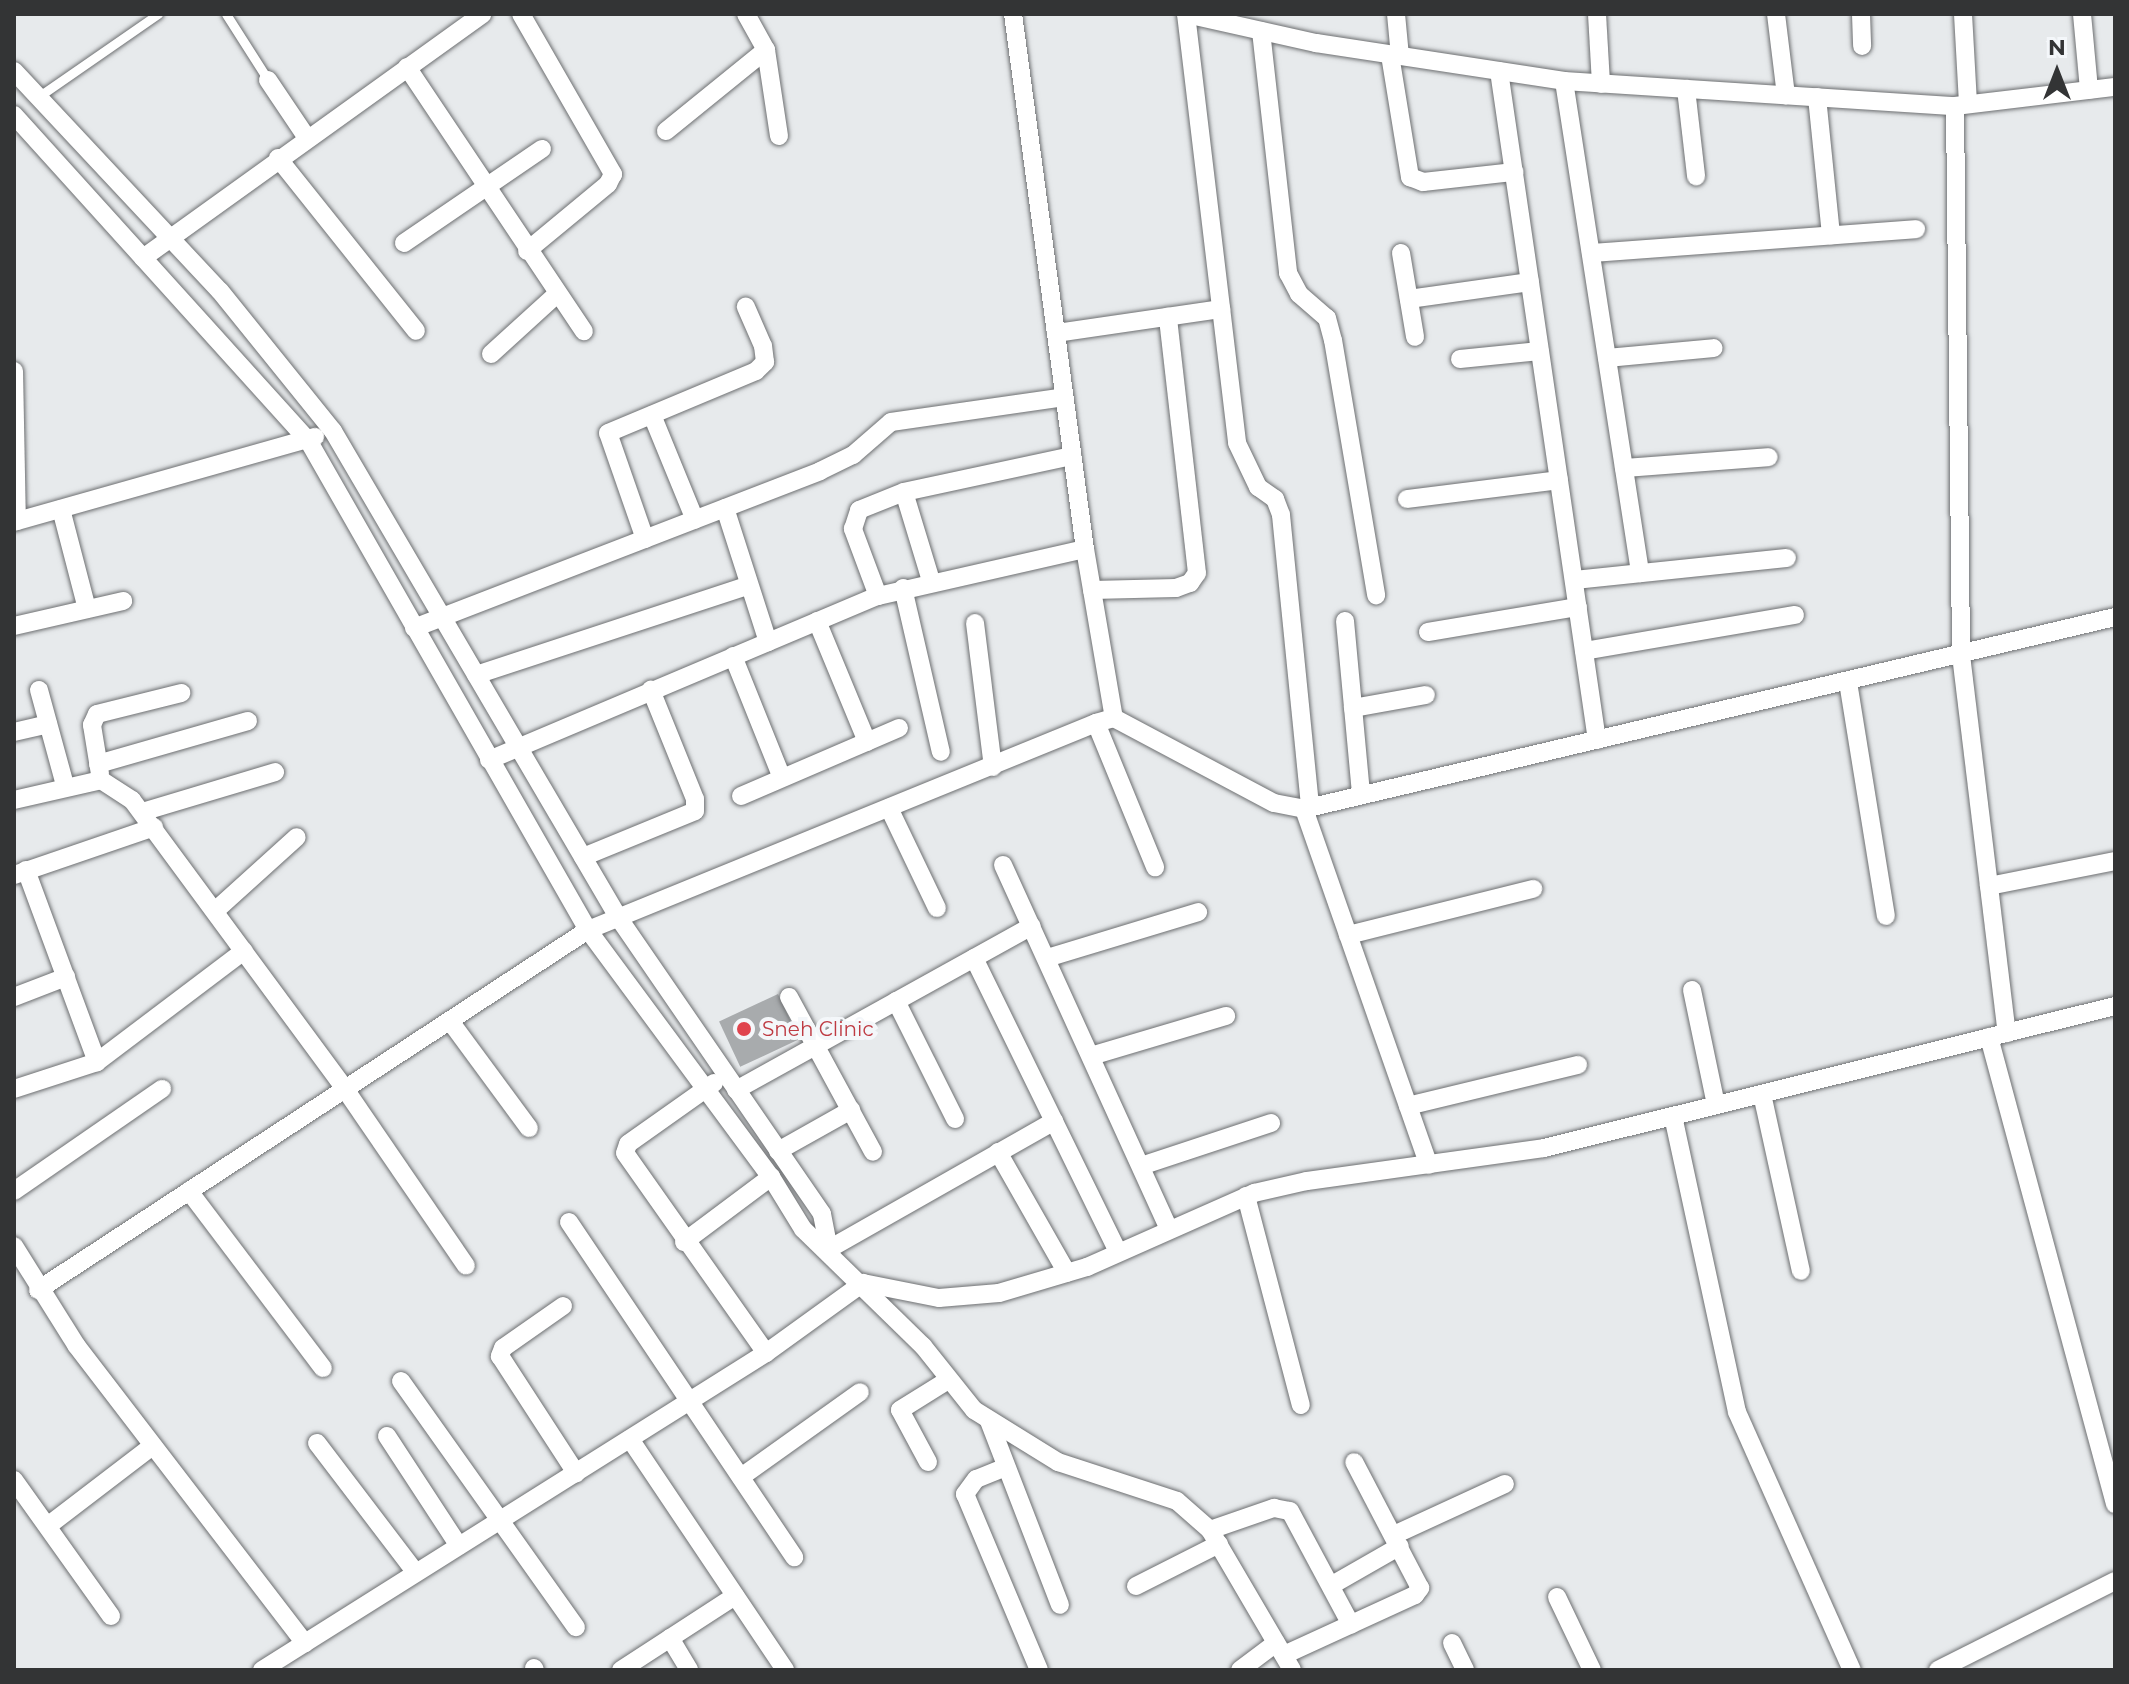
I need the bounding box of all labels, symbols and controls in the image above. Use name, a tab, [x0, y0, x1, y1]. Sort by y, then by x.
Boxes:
north arrow	[2017, 32, 2097, 112]
text: N	[2048, 34, 2066, 61]
place label: Sneh Clinic	[762, 1017, 874, 1041]
marker: Sneh Clinic	[733, 1018, 755, 1040]

